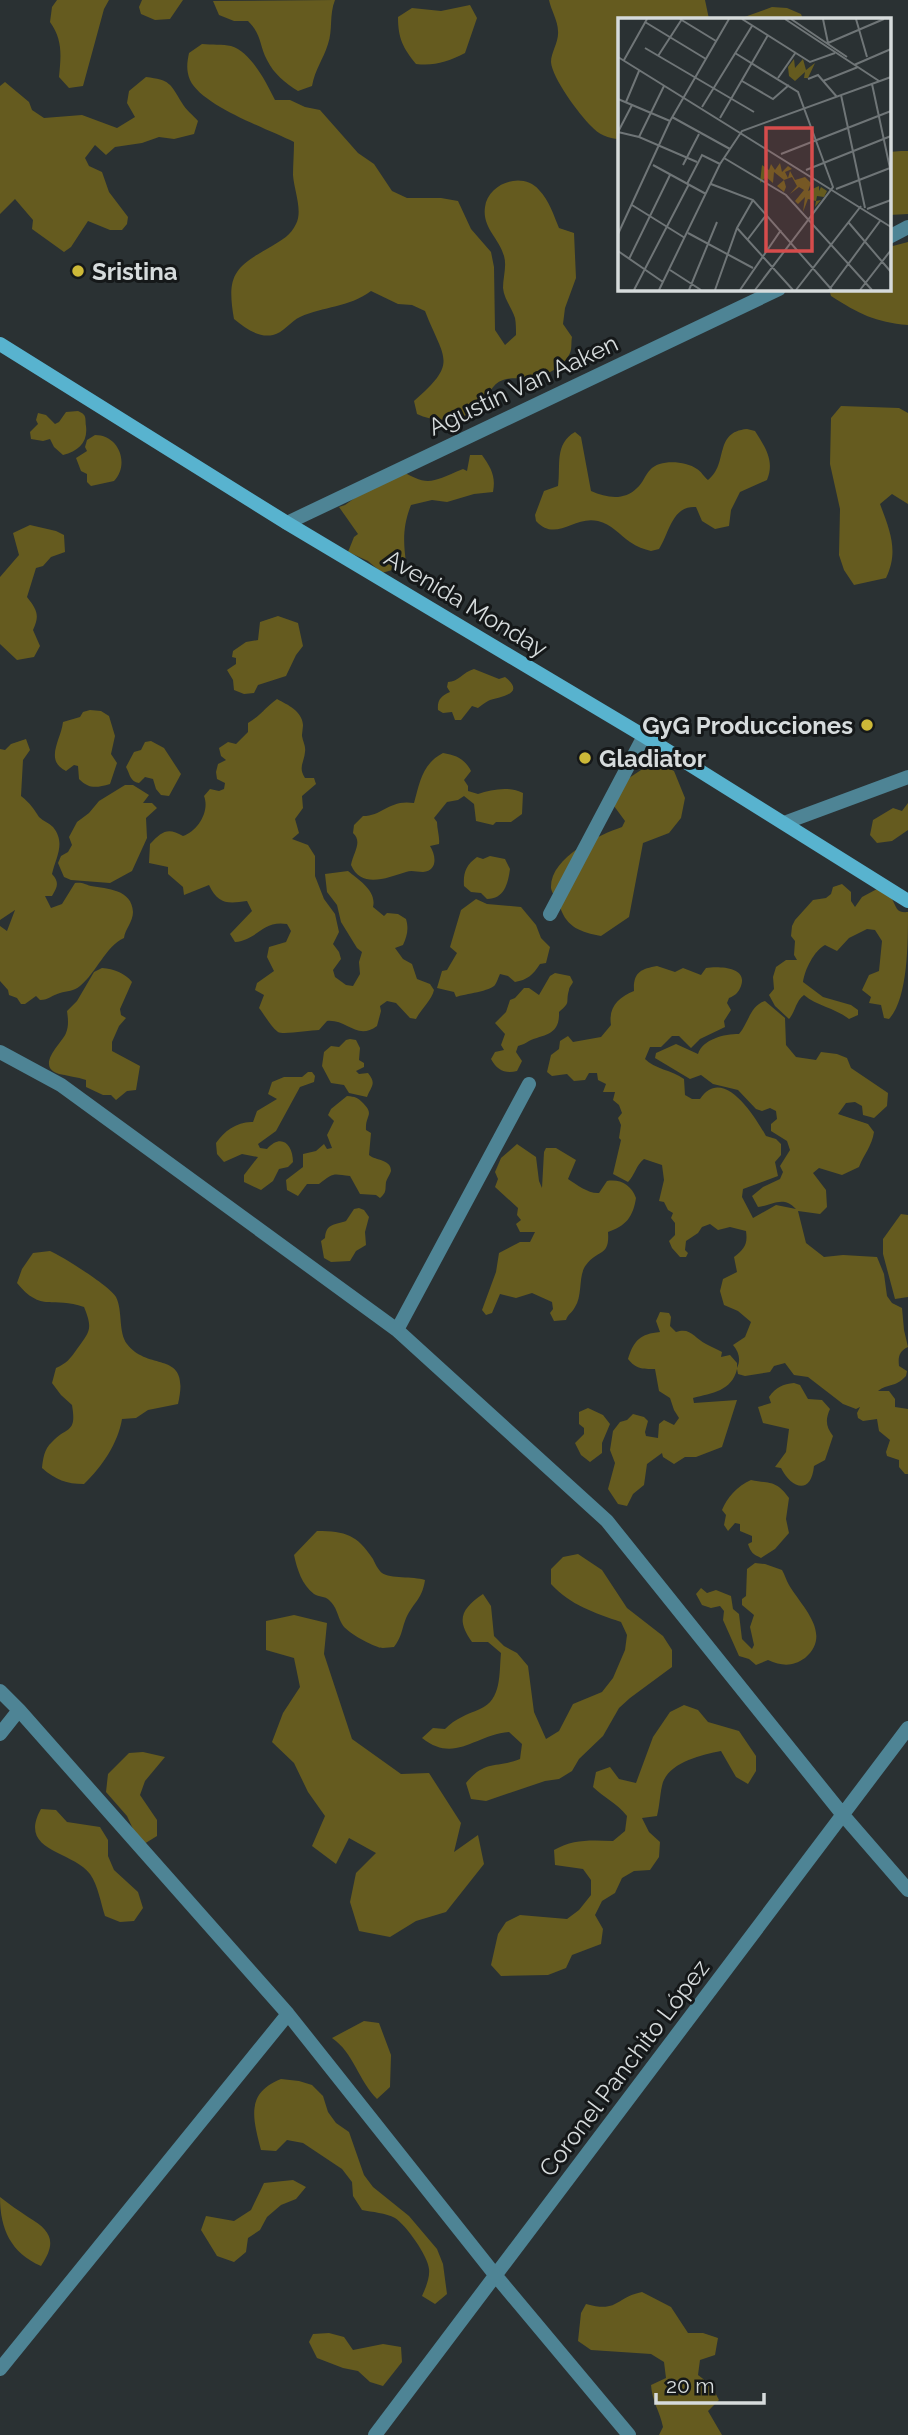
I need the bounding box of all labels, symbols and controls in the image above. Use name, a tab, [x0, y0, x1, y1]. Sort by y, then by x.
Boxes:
inset map	[618, 18, 890, 290]
place label: Sristina	[92, 257, 178, 286]
marker: Sristina	[70, 263, 86, 279]
street label: Agustín Van Aaken	[424, 328, 622, 442]
street label: Avenida Monday	[379, 543, 553, 663]
place label: GyG Producciones	[642, 711, 853, 740]
marker: GyG Producciones	[859, 717, 875, 733]
place label: Gladiator	[599, 744, 706, 773]
marker: Gladiator	[577, 750, 593, 766]
street label: Coronel Panchito López	[533, 1954, 715, 2182]
scale bar	[656, 2362, 764, 2406]
text: 20 m	[666, 2373, 714, 2398]

